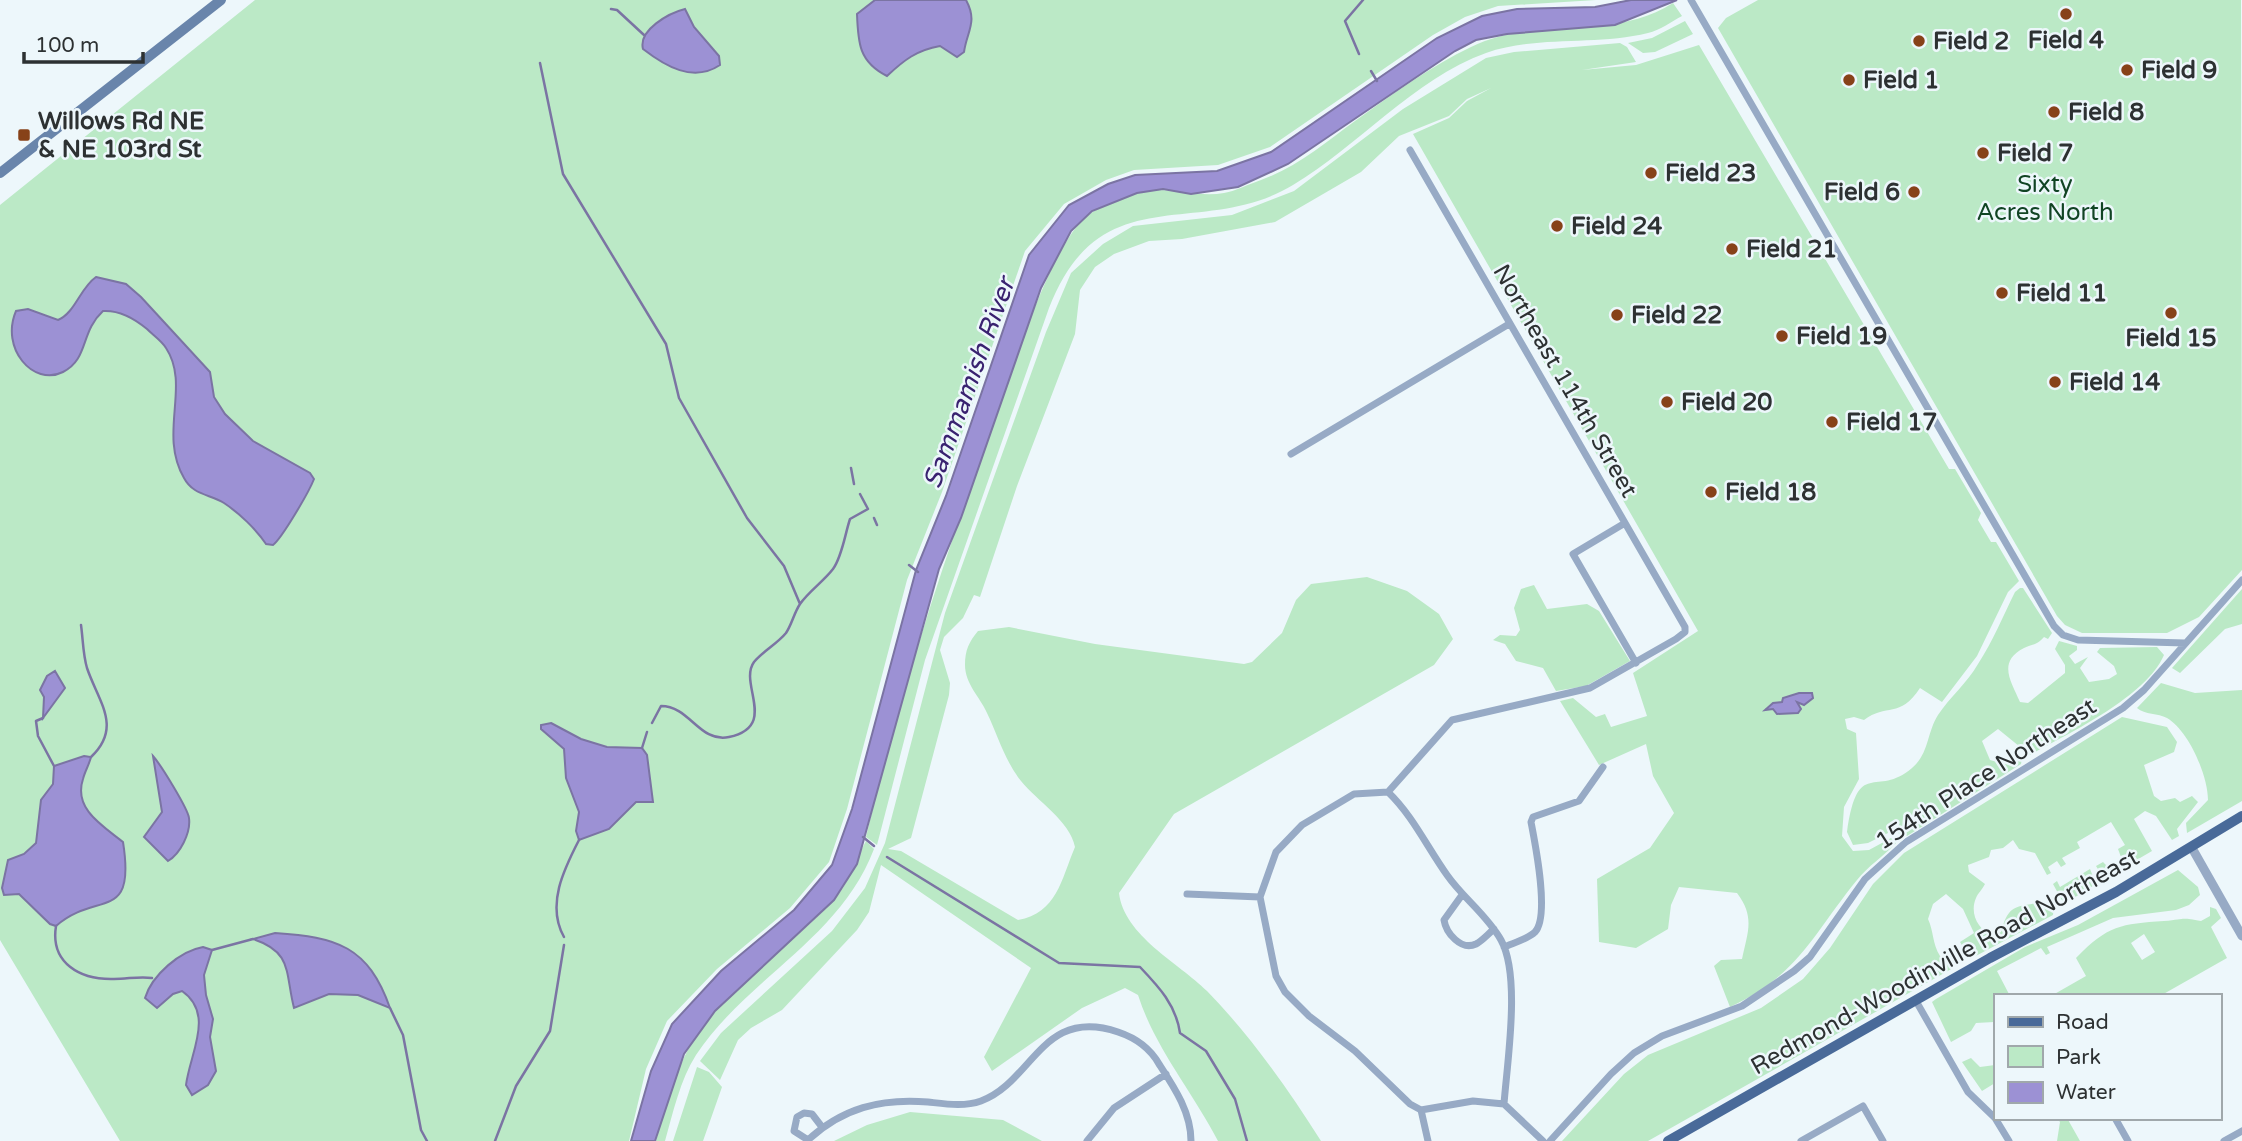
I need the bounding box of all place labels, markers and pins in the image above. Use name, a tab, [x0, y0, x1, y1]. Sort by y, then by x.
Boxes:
marker: Field 4	[2058, 6, 2074, 22]
place label: Field 4	[2028, 26, 2104, 55]
place label: Field 2	[1933, 27, 2009, 56]
marker: Field 2	[1911, 33, 1927, 49]
place label: Field 9	[2141, 56, 2217, 85]
marker: Field 9	[2119, 62, 2135, 78]
place label: Field 1	[1863, 66, 1939, 95]
marker: Field 1	[1841, 72, 1857, 88]
place label: Field 8	[2068, 98, 2144, 127]
marker: Field 8	[2046, 104, 2062, 120]
place label: Willows Rd NE & NE 103rd St	[38, 107, 204, 164]
marker: Willows Rd NE & NE 103rd St	[16, 127, 32, 143]
place label: Field 7	[1997, 139, 2073, 168]
marker: Field 7	[1975, 145, 1991, 161]
place label: Field 23	[1665, 159, 1756, 188]
marker: Field 23	[1643, 165, 1659, 181]
place label: Field 6	[1824, 178, 1900, 207]
marker: Field 6	[1906, 184, 1922, 200]
place label: Field 24	[1571, 212, 1662, 241]
marker: Field 24	[1549, 218, 1565, 234]
place label: Field 21	[1746, 235, 1837, 264]
marker: Field 21	[1724, 241, 1740, 257]
place label: Field 11	[2016, 279, 2107, 308]
marker: Field 11	[1994, 285, 2010, 301]
place label: Field 22	[1631, 301, 1722, 330]
marker: Field 15	[2163, 305, 2179, 321]
marker: Field 22	[1609, 307, 1625, 323]
place label: Field 19	[1796, 322, 1887, 351]
place label: Field 15	[2125, 324, 2217, 353]
marker: Field 19	[1774, 328, 1790, 344]
place label: Field 14	[2069, 368, 2160, 397]
marker: Field 14	[2047, 374, 2063, 390]
place label: Field 20	[1681, 388, 1772, 417]
marker: Field 20	[1659, 394, 1675, 410]
place label: Field 17	[1846, 408, 1937, 437]
marker: Field 17	[1824, 414, 1840, 430]
place label: Field 18	[1725, 478, 1816, 507]
marker: Field 18	[1703, 484, 1719, 500]

